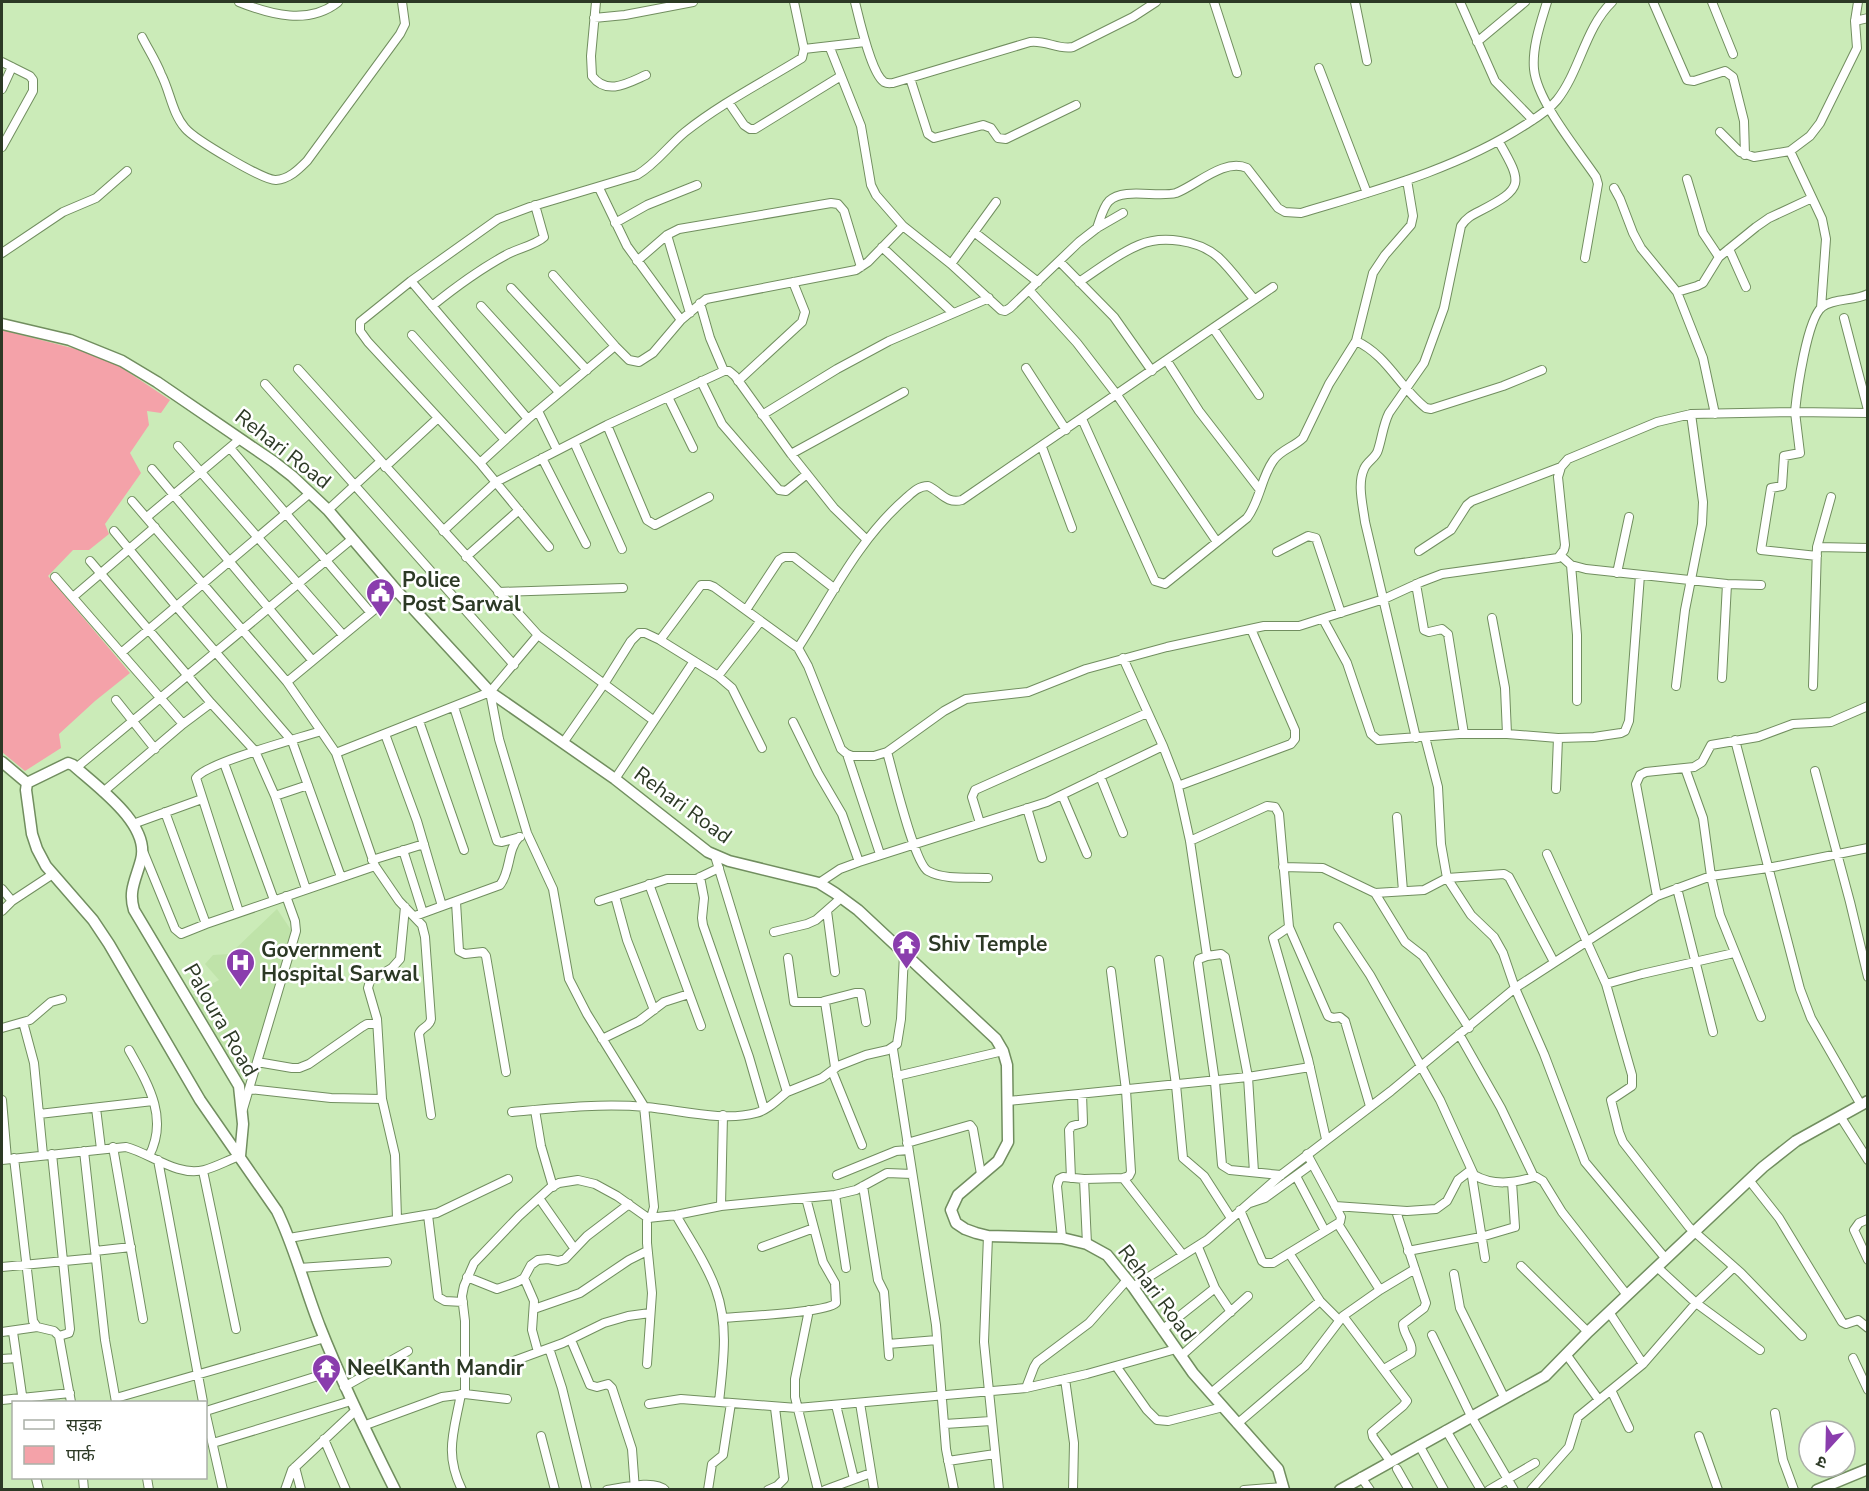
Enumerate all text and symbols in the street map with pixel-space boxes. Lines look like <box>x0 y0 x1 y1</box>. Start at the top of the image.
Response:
street label: Rehari Road <box>229 403 337 495</box>
place label: Police Post Sarwal <box>402 566 521 618</box>
public building icon: Police Post Sarwal <box>365 576 397 618</box>
street label: Rehari Road <box>628 760 738 850</box>
temple icon: Shiv Temple <box>891 928 923 970</box>
place label: Shiv Temple <box>928 930 1047 958</box>
place label: Government Hospital Sarwal <box>261 936 419 988</box>
hospital icon: Government Hospital Sarwal <box>224 946 256 988</box>
street label: Paloura Road <box>177 958 265 1082</box>
street label: Rehari Road <box>1111 1239 1203 1347</box>
temple icon: NeelKanth Mandir <box>310 1352 342 1394</box>
place label: NeelKanth Mandir <box>347 1354 525 1382</box>
legend <box>12 1401 207 1479</box>
text: सड़क <box>66 1413 103 1437</box>
north arrow <box>1797 1419 1857 1479</box>
text: पार्क <box>66 1443 96 1467</box>
text: उ <box>1813 1450 1830 1474</box>

